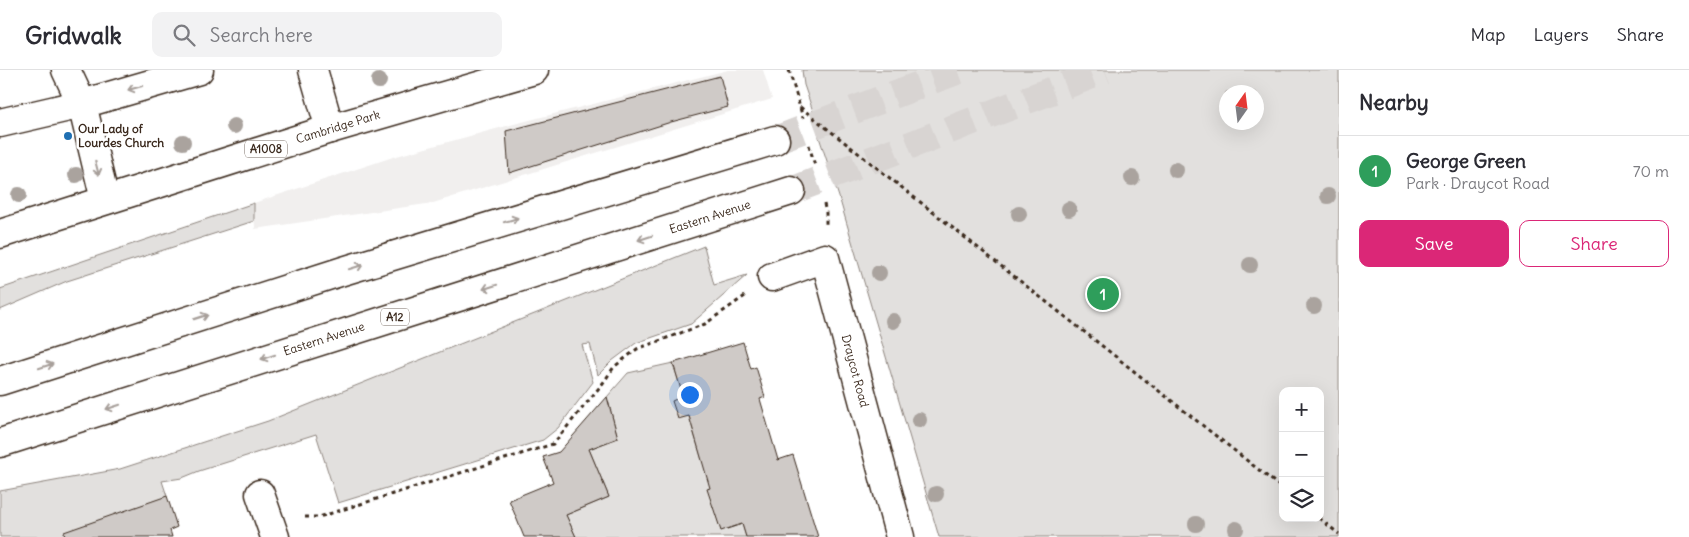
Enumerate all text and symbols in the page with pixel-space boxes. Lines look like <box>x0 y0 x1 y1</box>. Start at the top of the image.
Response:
search box <box>152 12 502 57</box>
text: Gridwalk <box>25 20 122 50</box>
icon: search <box>170 21 198 49</box>
text: Search here <box>210 23 313 47</box>
text: Map <box>1470 23 1505 46</box>
text: Layers <box>1533 23 1589 46</box>
text: Share <box>1617 23 1664 46</box>
one-way arrow <box>128 84 144 94</box>
north arrow <box>1219 85 1264 130</box>
text: Nearby <box>1359 89 1429 116</box>
street label: Cambridge Park <box>294 107 382 146</box>
place label: Our Lady of Lourdes Church <box>78 121 164 150</box>
marker: Our Lady of Lourdes Church <box>62 130 74 142</box>
road number: A1008 <box>245 140 287 158</box>
text: George Green <box>1406 149 1526 173</box>
one-way arrow <box>93 160 102 176</box>
text: 1 <box>1372 161 1378 181</box>
text: 70 m <box>1633 161 1669 181</box>
text: Park · Draycot Road <box>1406 173 1550 193</box>
street label: Eastern Avenue <box>667 196 752 237</box>
one-way arrow <box>503 215 519 224</box>
button: Save <box>1359 220 1509 267</box>
button: Share <box>1519 220 1669 267</box>
one-way arrow <box>637 233 653 243</box>
one-way arrow <box>348 262 364 272</box>
pin: 1 <box>1087 275 1119 313</box>
one-way arrow <box>482 282 498 292</box>
road number: A12 <box>381 308 409 326</box>
one-way arrow <box>193 311 209 321</box>
street label: Eastern Avenue <box>281 318 366 359</box>
street label: Draycot Road <box>839 333 872 409</box>
one-way arrow <box>260 353 276 363</box>
one-way arrow <box>38 361 54 370</box>
your location <box>677 382 703 408</box>
map controls <box>1279 387 1324 522</box>
button: + <box>1279 387 1324 432</box>
one-way arrow <box>106 402 122 412</box>
button: − <box>1279 432 1324 477</box>
button: layers <box>1279 477 1324 522</box>

